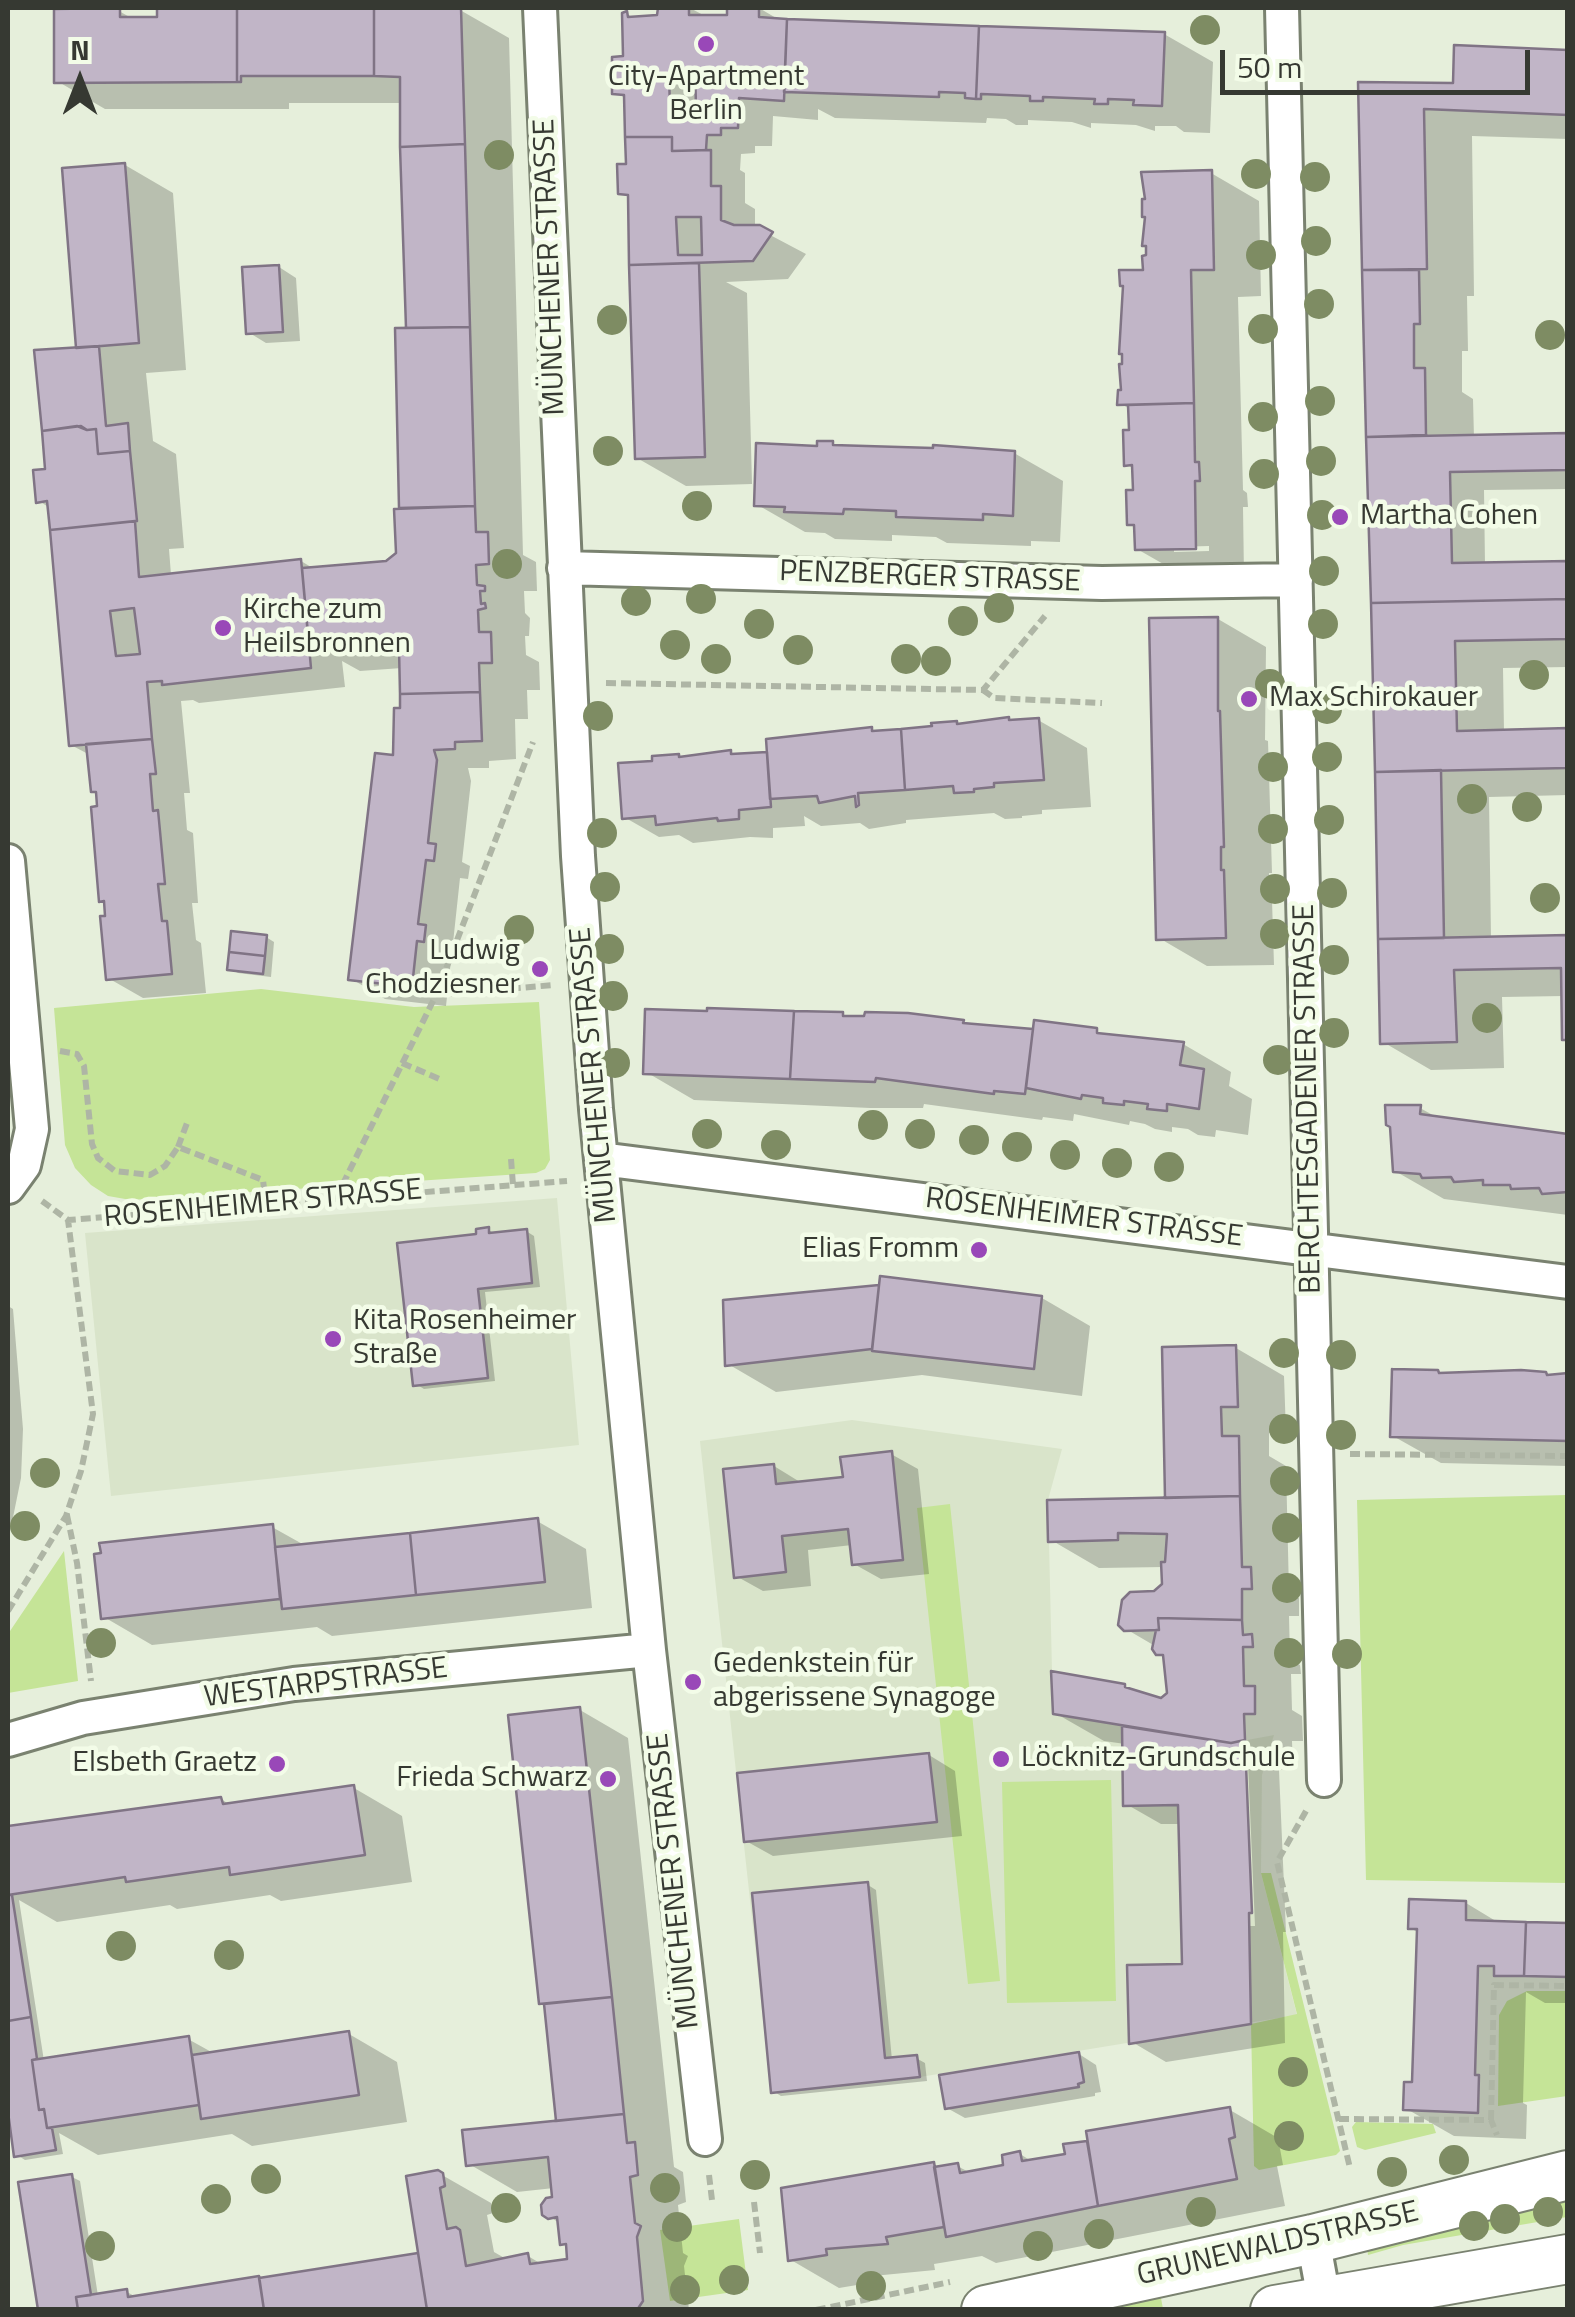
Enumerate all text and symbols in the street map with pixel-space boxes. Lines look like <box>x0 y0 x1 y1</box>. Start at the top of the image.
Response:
text: N <box>70 28 90 71</box>
north arrow <box>30 30 130 130</box>
scale bar <box>1225 30 1535 92</box>
marker: City-Apartment Berlin <box>695 33 717 55</box>
text: 50 m <box>1237 44 1302 90</box>
place label: City-Apartment Berlin <box>608 60 804 130</box>
street label: MÜNCHENER STRASSE <box>528 118 574 416</box>
place label: Martha Cohen <box>1360 499 1538 535</box>
marker: Martha Cohen <box>1329 506 1351 528</box>
street label: PENZBERGER STRASSE <box>779 555 1081 601</box>
place label: Kirche zum Heilsbronnen <box>243 593 411 664</box>
marker: Kirche zum Heilsbronnen <box>212 617 234 639</box>
place label: Max Schirokauer <box>1269 681 1478 717</box>
marker: Max Schirokauer <box>1238 688 1260 710</box>
street label: BERCHTESGADENER STRASSE <box>1288 904 1330 1294</box>
street label: MÜNCHENER STRASSE <box>564 925 626 1225</box>
place label: Ludwig Chodziesner <box>365 934 520 1004</box>
marker: Ludwig Chodziesner <box>529 958 551 980</box>
street label: ROSENHEIMER STRASSE <box>102 1173 424 1237</box>
street label: ROSENHEIMER STRASSE <box>923 1182 1245 1256</box>
place label: Elias Fromm <box>802 1232 959 1268</box>
marker: Elias Fromm <box>968 1239 990 1261</box>
place label: Kita Rosenheimer Straße <box>353 1304 576 1374</box>
marker: Kita Rosenheimer Straße <box>322 1328 344 1350</box>
place label: Gedenkstein für abgerissene Synagoge <box>713 1647 996 1718</box>
street label: WESTARPSTRASSE <box>202 1651 450 1717</box>
marker: Gedenkstein für abgerissene Synagoge <box>682 1671 704 1693</box>
street label: MÜNCHENER STRASSE <box>642 1731 708 2031</box>
place label: Löcknitz-Grundschule <box>1021 1741 1295 1777</box>
place label: Elsbeth Graetz <box>72 1746 257 1782</box>
marker: Löcknitz-Grundschule <box>990 1748 1012 1770</box>
marker: Elsbeth Graetz <box>266 1753 288 1775</box>
place label: Frieda Schwarz <box>396 1761 588 1797</box>
marker: Frieda Schwarz <box>597 1768 619 1790</box>
street label: GRUNEWALDSTRASSE <box>1134 2195 1422 2295</box>

